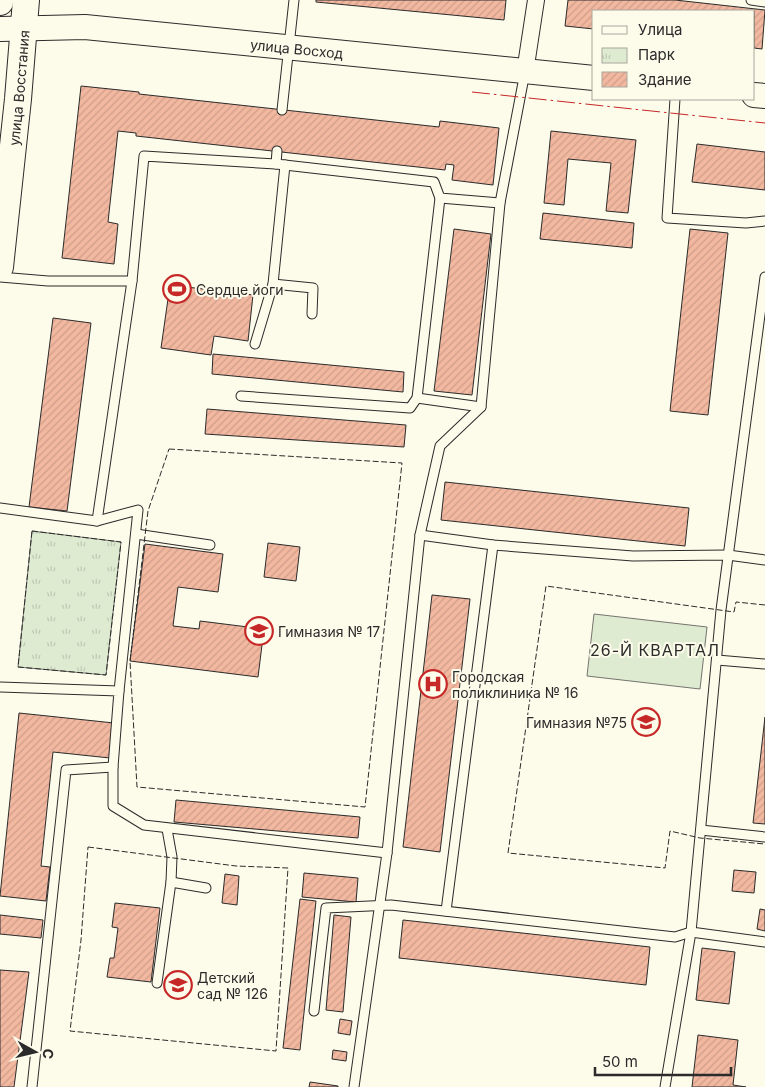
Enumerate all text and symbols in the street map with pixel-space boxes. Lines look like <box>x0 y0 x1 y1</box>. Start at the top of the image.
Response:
legend <box>592 10 755 100</box>
text: Улица <box>638 20 682 39</box>
street label: улица Восстания <box>5 29 32 147</box>
street label: улица Восход <box>250 35 345 61</box>
text: Парк <box>638 45 675 64</box>
text: Здание <box>638 70 692 89</box>
sports icon: Сердце йоги <box>162 274 192 304</box>
place label: Сердце йоги <box>196 281 284 298</box>
school or university icon: Гимназия № 17 <box>244 616 274 646</box>
place label: Гимназия № 17 <box>278 623 380 640</box>
district label: 26-Й КВАРТАЛ <box>590 640 720 660</box>
place label: Городская поликлиника № 16 <box>452 668 578 701</box>
hospital icon: Городская поликлиника № 16 <box>418 669 448 699</box>
school or university icon: Гимназия №75 <box>631 707 661 737</box>
place label: Гимназия №75 <box>526 714 627 731</box>
place label: Детский сад № 126 <box>197 969 268 1002</box>
school or university icon: Детский сад № 126 <box>163 970 193 1000</box>
north arrow <box>10 1027 60 1077</box>
scale bar <box>595 1044 731 1076</box>
text: С <box>39 1048 58 1060</box>
text: 50 m <box>602 1052 638 1071</box>

